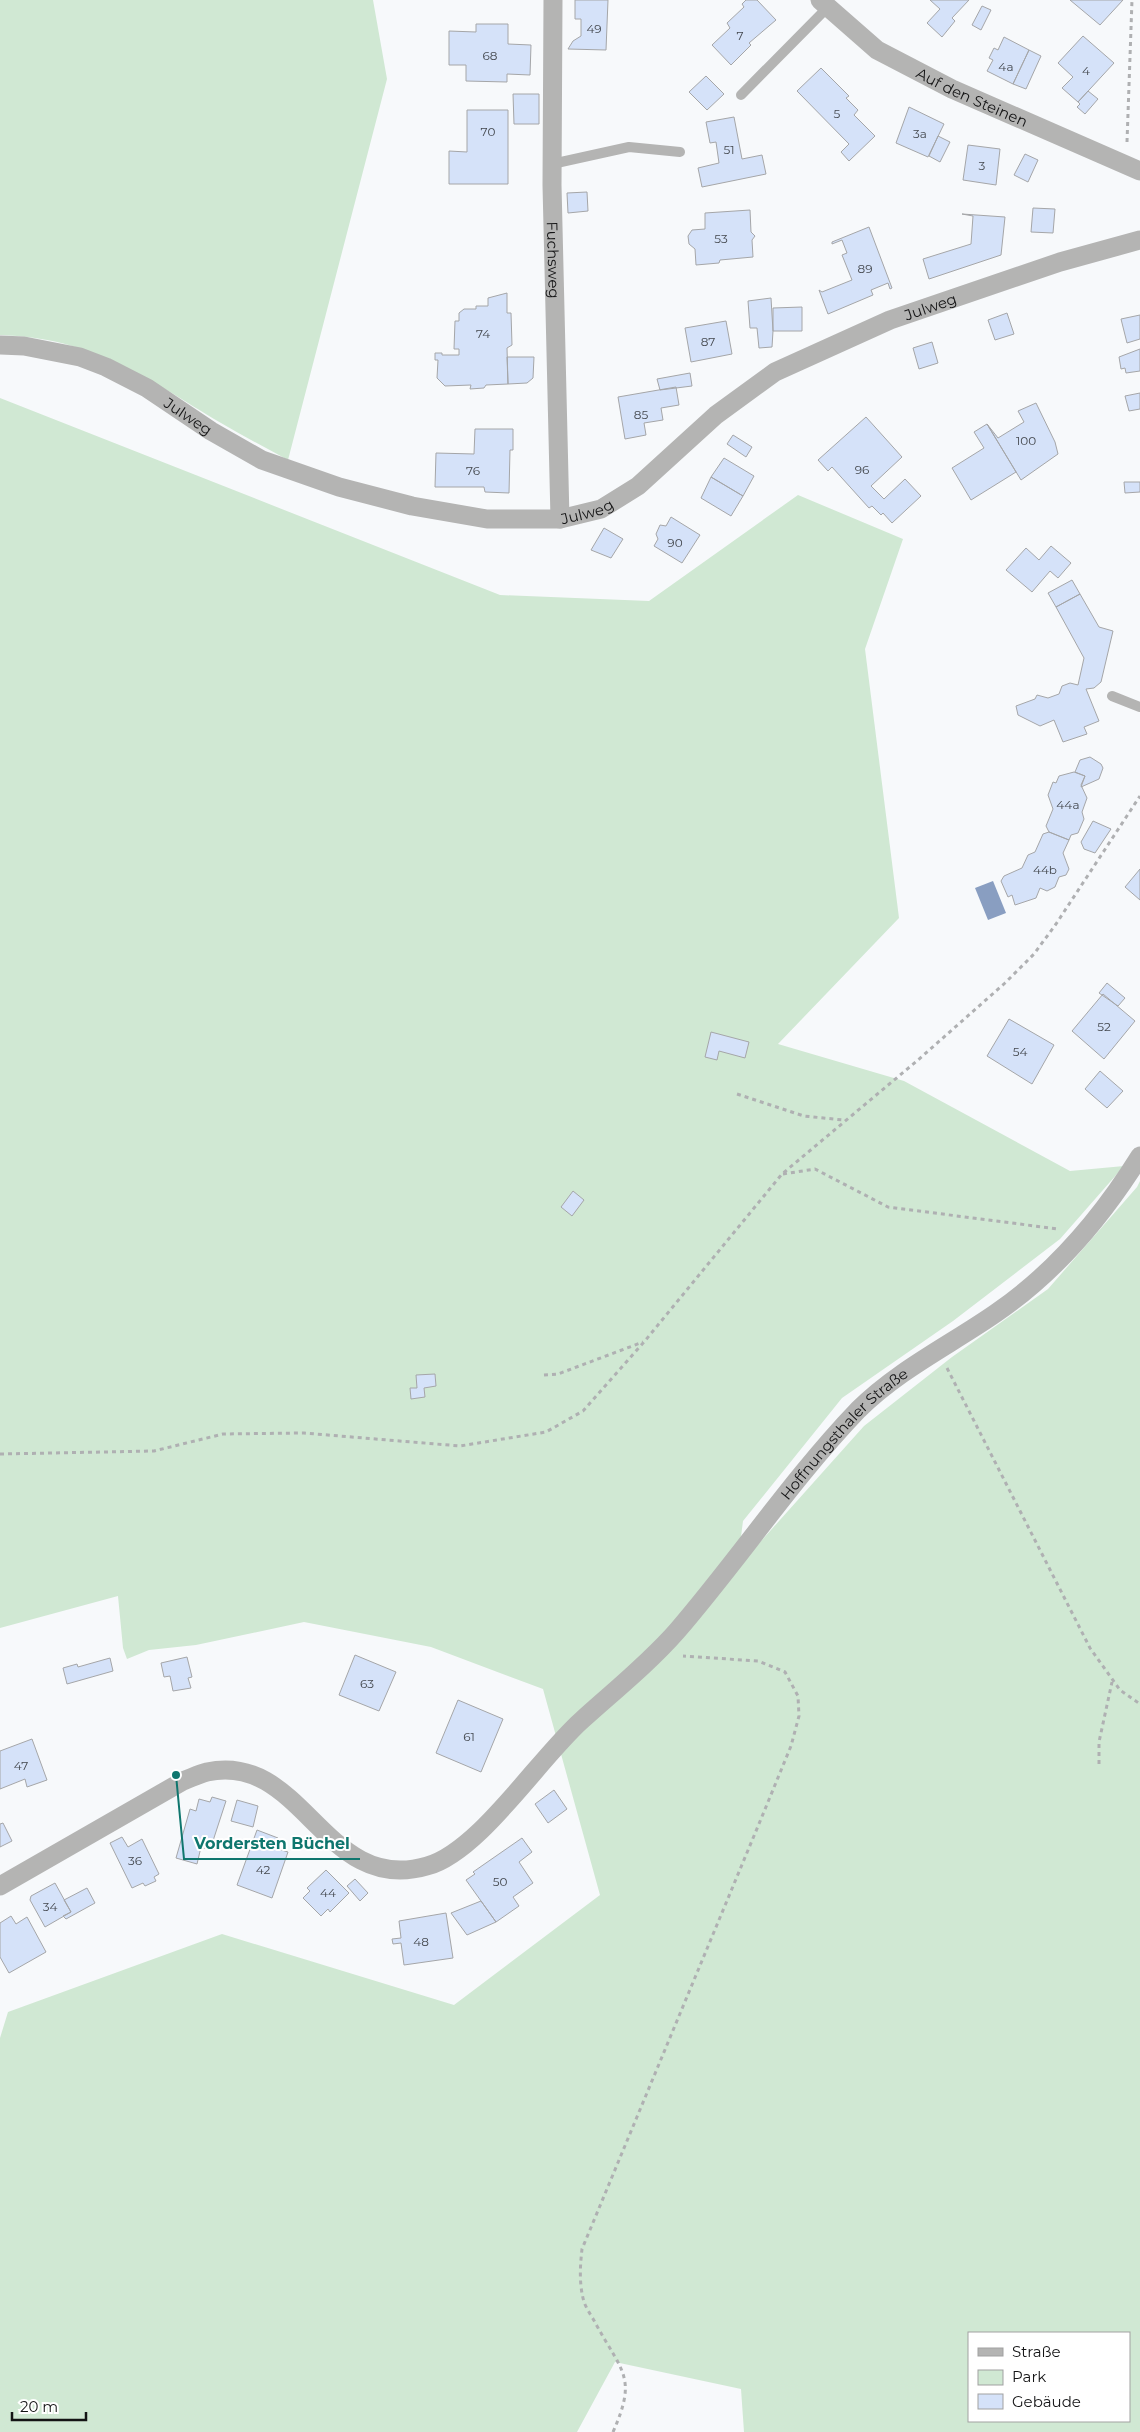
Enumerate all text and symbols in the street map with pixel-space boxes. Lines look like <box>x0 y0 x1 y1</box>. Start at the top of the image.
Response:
house number: 49 <box>586 21 602 36</box>
house number: 7 <box>736 28 744 43</box>
house number: 68 <box>483 48 498 63</box>
house number: 4a <box>998 59 1014 74</box>
street label: Auf den Steinen <box>913 63 1031 130</box>
house number: 4 <box>1082 63 1090 78</box>
house number: 5 <box>834 106 841 121</box>
house number: 70 <box>481 124 495 139</box>
house number: 3a <box>913 126 927 141</box>
house number: 51 <box>723 142 735 157</box>
house number: 3 <box>979 158 986 173</box>
street label: Fuchsweg <box>543 221 564 299</box>
house number: 53 <box>714 231 728 246</box>
house number: 89 <box>858 261 872 276</box>
street label: Julweg <box>901 289 959 324</box>
house number: 74 <box>476 326 490 341</box>
house number: 87 <box>701 334 715 349</box>
street label: Julweg <box>160 392 216 439</box>
house number: 85 <box>634 407 648 422</box>
house number: 100 <box>1016 433 1036 448</box>
house number: 96 <box>855 462 869 477</box>
house number: 76 <box>466 463 480 478</box>
street label: Julweg <box>558 494 617 528</box>
house number: 90 <box>667 535 683 550</box>
house number: 44a <box>1056 797 1080 812</box>
house number: 44b <box>1033 862 1057 877</box>
house number: 52 <box>1097 1019 1111 1034</box>
house number: 54 <box>1013 1044 1027 1059</box>
street label: Hoffnungsthaler Straße <box>776 1363 911 1503</box>
house number: 63 <box>360 1676 374 1691</box>
house number: 61 <box>463 1729 475 1744</box>
house number: 47 <box>14 1758 28 1773</box>
callout: Vordersten Büchel <box>184 1828 360 1859</box>
text: Vordersten Büchel <box>193 1834 350 1853</box>
house number: 36 <box>128 1853 142 1868</box>
house number: 42 <box>256 1862 271 1877</box>
house number: 50 <box>493 1874 507 1889</box>
house number: 44 <box>320 1885 336 1900</box>
house number: 34 <box>43 1899 57 1914</box>
house number: 48 <box>413 1934 429 1949</box>
legend <box>968 2332 1130 2422</box>
text: Straße <box>1012 2342 1061 2361</box>
text: Park <box>1012 2367 1046 2386</box>
scale bar <box>12 2390 86 2422</box>
text: Gebäude <box>1012 2392 1081 2411</box>
text: 20 m <box>20 2397 58 2416</box>

